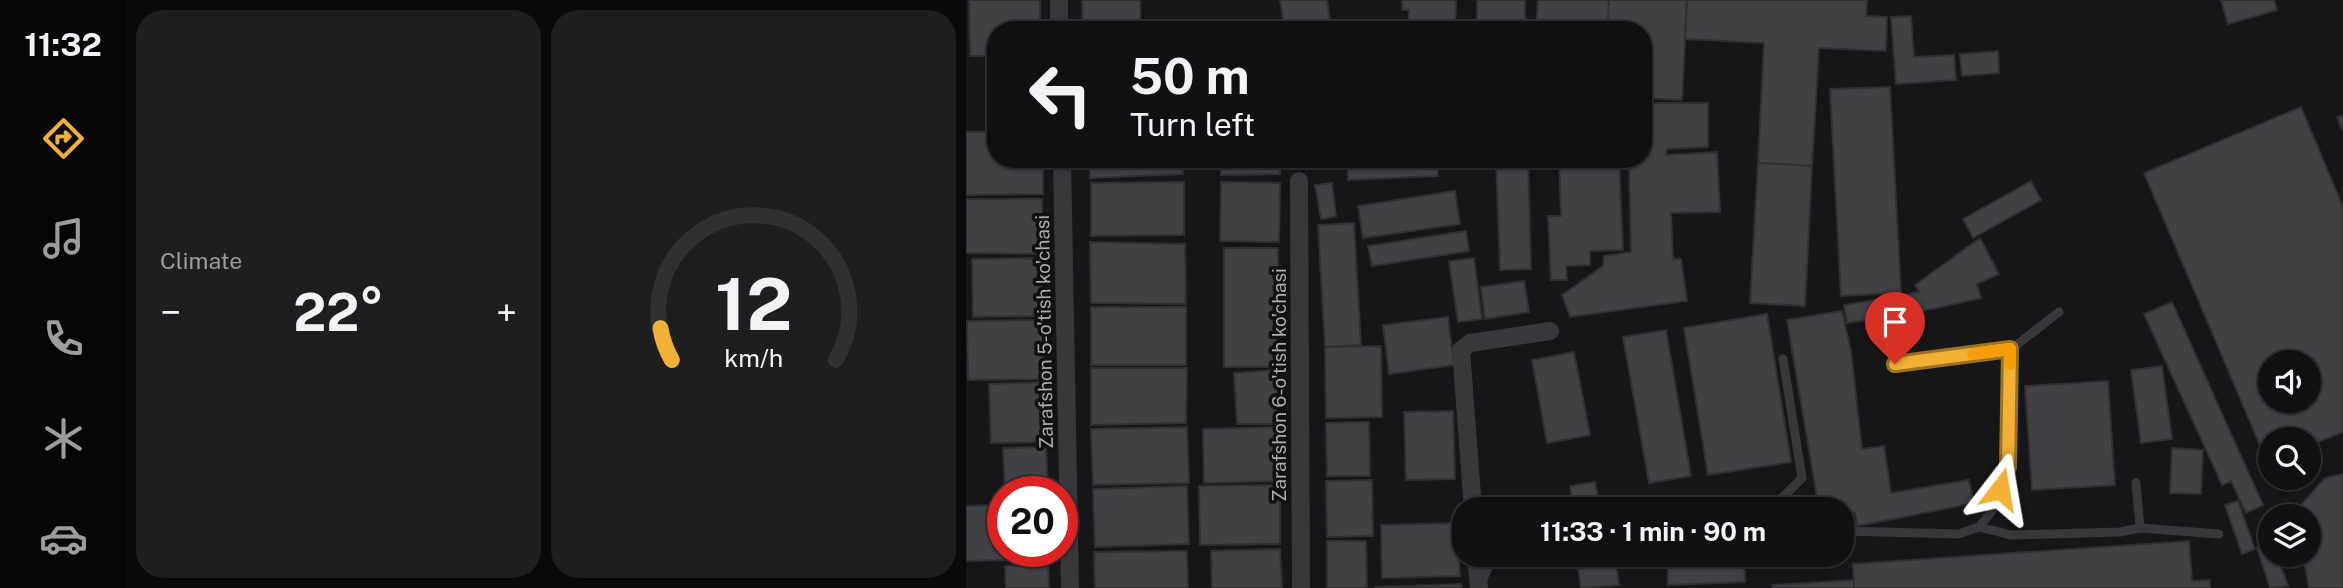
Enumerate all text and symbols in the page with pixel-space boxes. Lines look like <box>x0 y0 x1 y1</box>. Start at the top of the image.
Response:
text: 11:32 <box>24 26 102 63</box>
text: 50 m <box>1130 47 1250 105</box>
icon: left <box>1015 49 1106 140</box>
text: Turn left <box>1130 106 1255 143</box>
icon: directions <box>39 114 88 163</box>
icon: music <box>39 214 88 263</box>
street label: Zarafshon 5-o'tish ko'chasi <box>1031 215 1057 449</box>
text: Climate <box>160 247 242 274</box>
text: 12 <box>715 261 792 346</box>
street label: Zarafshon 6-o'tish ko'chasi <box>1268 268 1290 502</box>
text: 22° <box>293 282 384 343</box>
text: − <box>160 290 181 335</box>
text: + <box>496 290 517 335</box>
pin <box>1865 292 1925 364</box>
icon: arrive <box>1876 303 1914 341</box>
icon: phone <box>39 314 88 363</box>
text: km/h <box>724 343 783 373</box>
map controls <box>2258 350 2321 567</box>
button: sound <box>2258 350 2321 413</box>
icon: climate <box>39 414 88 463</box>
button: search <box>2258 427 2321 490</box>
position arrow <box>1963 452 2037 526</box>
speed limit sign: 20 <box>987 476 1078 567</box>
button: layers <box>2258 504 2321 567</box>
icon: car <box>39 514 88 563</box>
text: 11:33 · 1 min · 90 m <box>1540 516 1766 547</box>

